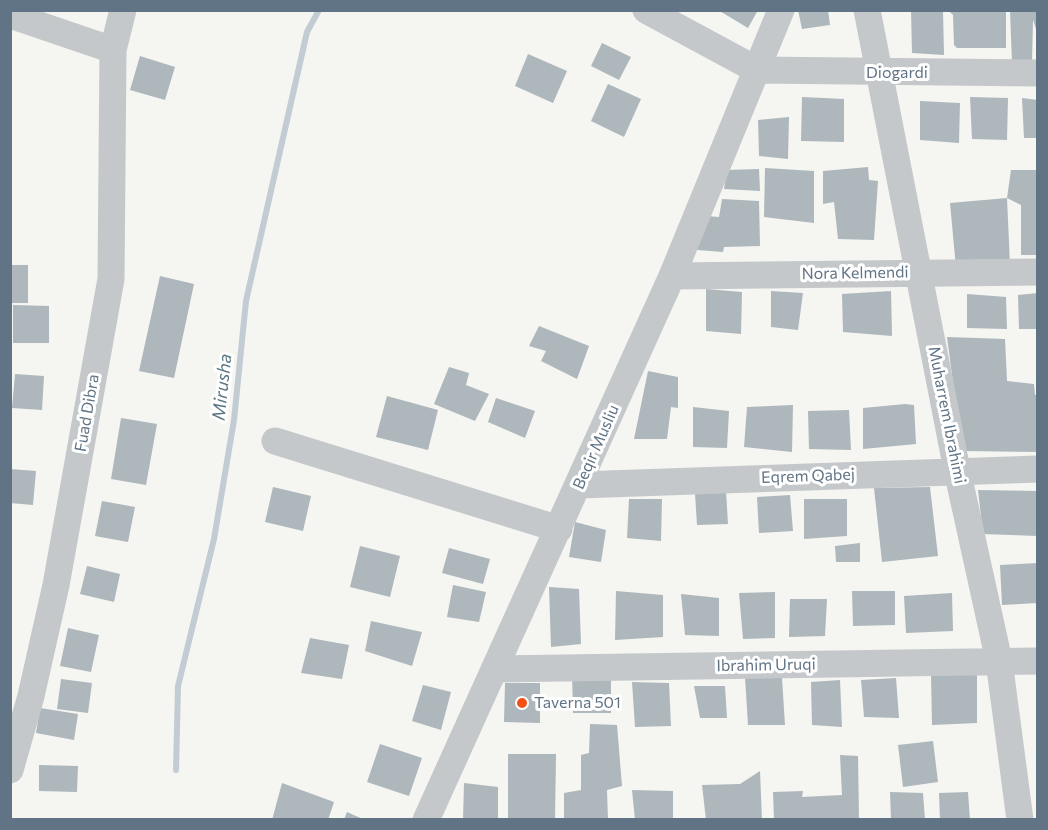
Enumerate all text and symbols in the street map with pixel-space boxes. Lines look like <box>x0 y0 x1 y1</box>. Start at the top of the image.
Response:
street label: Diogardi <box>866 63 928 83</box>
street label: Nora Kelmendi <box>801 262 909 284</box>
street label: Muharrem Ibrahimi <box>924 345 970 485</box>
water label: Mirusha <box>208 353 236 421</box>
street label: Fuad Dibra <box>71 373 103 453</box>
street label: Beqir Musliu <box>569 402 623 492</box>
street label: Eqrem Qabej <box>761 465 855 487</box>
street label: Ibrahim Uruqi <box>716 655 816 675</box>
place label: Taverna 501 <box>534 693 621 713</box>
marker: Taverna 501 <box>515 696 529 710</box>

